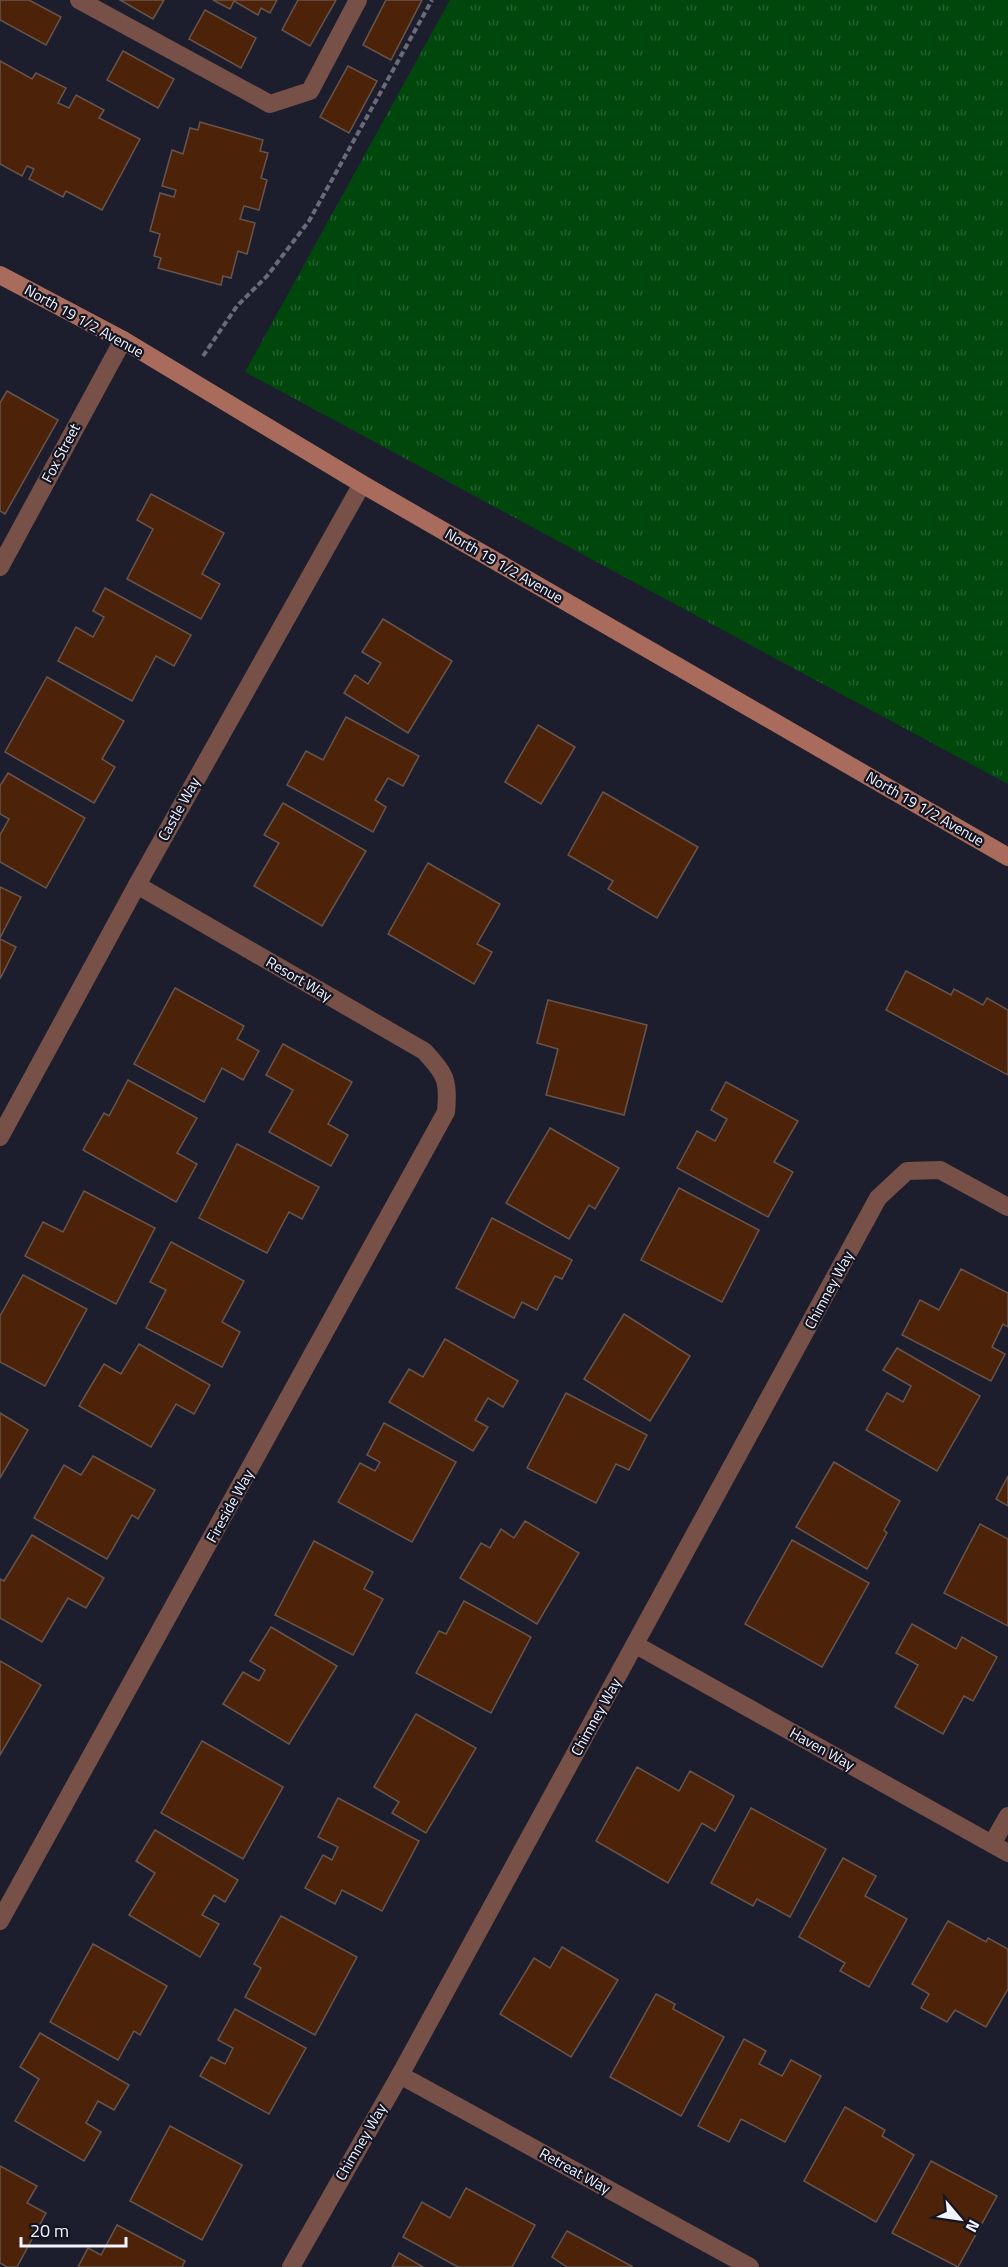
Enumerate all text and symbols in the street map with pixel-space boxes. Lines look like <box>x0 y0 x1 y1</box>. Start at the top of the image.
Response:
street label: North 19 1/2 Avenue <box>20 278 148 363</box>
street label: Fox Street <box>35 418 86 486</box>
street label: North 19 1/2 Avenue <box>441 522 568 609</box>
street label: North 19 1/2 Avenue <box>862 765 989 852</box>
street label: Castle Way <box>152 773 206 845</box>
street label: Resort Way <box>262 950 337 1007</box>
street label: Chimney Way <box>798 1246 859 1333</box>
street label: Fireside Way <box>200 1465 259 1547</box>
street label: Chimney Way <box>565 1674 626 1760</box>
street label: Haven Way <box>785 1721 859 1776</box>
street label: Chimney Way <box>329 2099 392 2185</box>
street label: Retreat Way <box>535 2142 615 2200</box>
north arrow <box>930 2189 990 2249</box>
scale bar <box>21 2210 126 2248</box>
text: N <box>960 2216 986 2237</box>
text: 20 m <box>30 2217 69 2244</box>

